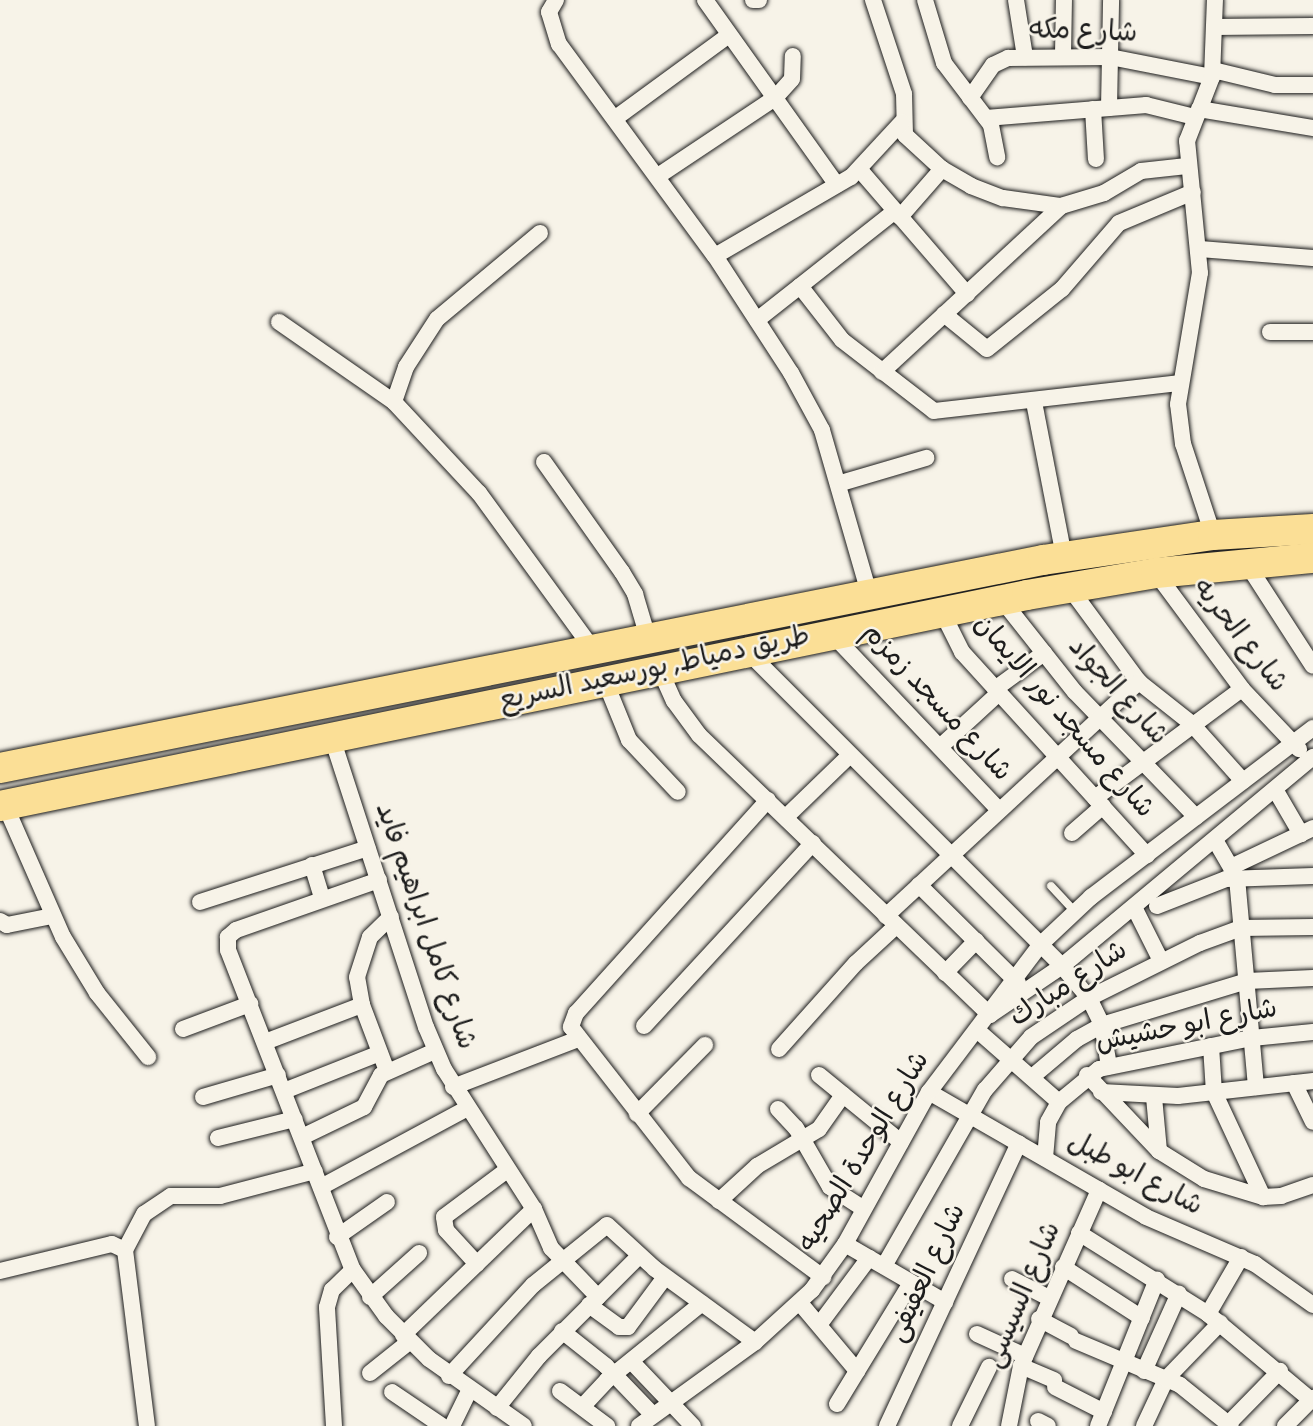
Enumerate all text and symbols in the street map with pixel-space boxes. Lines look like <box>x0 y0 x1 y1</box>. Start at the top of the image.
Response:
street label: شارع مكه <box>1028 15 1138 53</box>
street label: شارع الحريه <box>1183 573 1293 701</box>
street label: شارع مسجد نور الايمان <box>964 609 1160 827</box>
street label: شارع مسجد زمزم <box>853 618 1017 790</box>
street label: طريق دمياط, بورسعيد السريع <box>497 622 813 720</box>
street label: شارع الجواد <box>1059 632 1173 754</box>
street label: شارع كامل ابراهيم فايد <box>365 799 481 1055</box>
street label: شارع مبارك <box>1005 935 1135 1037</box>
street label: شارع ابو حشيش <box>1093 994 1281 1062</box>
street label: شارع الوحدة الصحيه <box>793 1047 939 1259</box>
street label: شارع ابو طبل <box>1061 1127 1207 1225</box>
street label: شارع العفيفى <box>882 1199 976 1349</box>
street label: شارع السيسى <box>979 1218 1071 1374</box>

